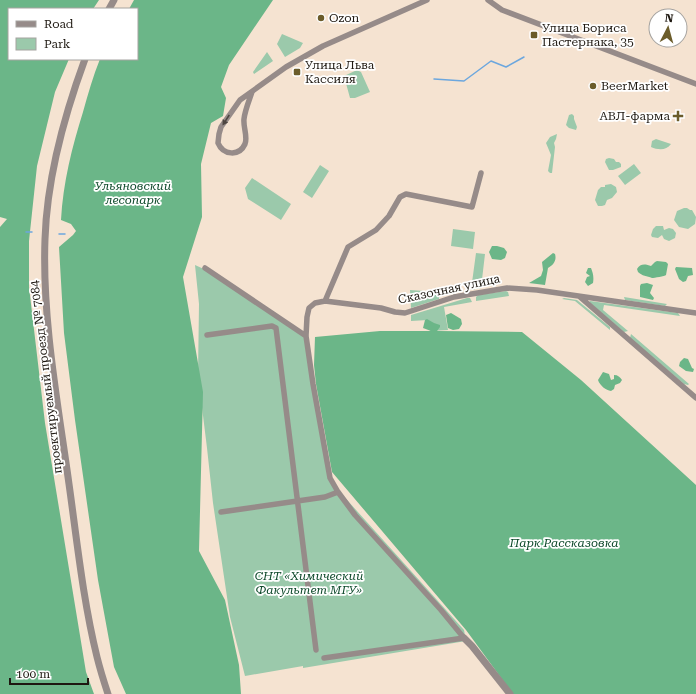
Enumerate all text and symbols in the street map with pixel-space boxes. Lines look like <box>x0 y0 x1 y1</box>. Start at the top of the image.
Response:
legend <box>8 8 138 60</box>
north arrow <box>648 8 688 48</box>
place label: Ozon <box>329 11 360 25</box>
text: N <box>664 12 674 26</box>
marker: Ozon <box>316 13 326 23</box>
text: Road <box>44 17 74 31</box>
place label: Улица Бориса Пастернака, 35 <box>542 21 634 49</box>
marker: Улица Бориса Пастернака, 35 <box>529 30 539 40</box>
text: Park <box>44 37 71 51</box>
place label: Улица Льва Кассиля <box>305 58 375 86</box>
marker: Улица Льва Кассиля <box>292 67 302 77</box>
place label: BeerMarket <box>601 79 669 93</box>
marker: BeerMarket <box>588 81 598 91</box>
place label: АВЛ-фарма <box>599 109 670 123</box>
marker: АВЛ-фарма <box>673 111 683 121</box>
one-way arrow <box>222 115 230 125</box>
park label: Ульяновский лесопарк <box>95 179 171 207</box>
street label: Сказочная улица <box>397 271 502 307</box>
street label: проектируемый проезд № 7084 <box>27 279 65 474</box>
park label: Парк Рассказовка <box>508 536 619 550</box>
park label: СНТ «Химический Факультет МГУ» <box>255 569 363 597</box>
scale bar <box>10 660 88 686</box>
text: 100 m <box>16 667 50 681</box>

